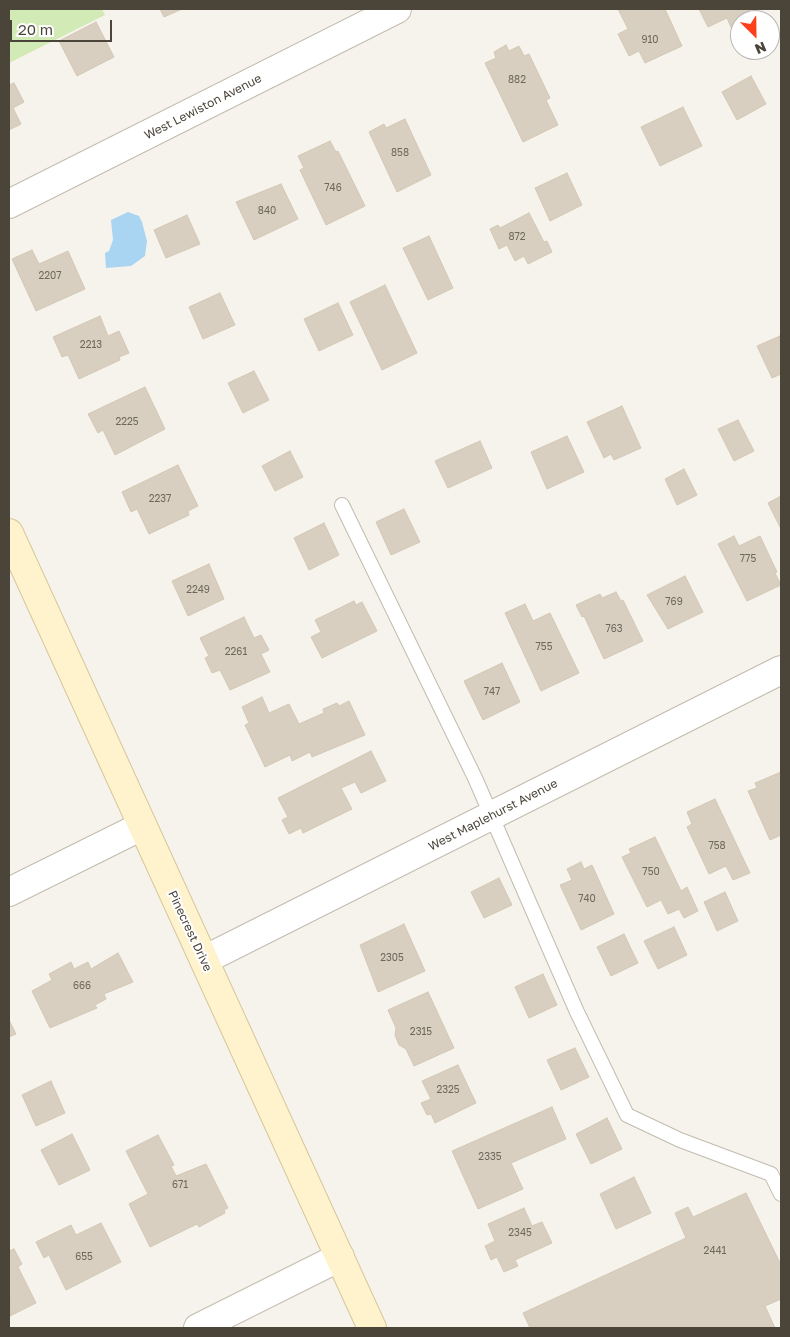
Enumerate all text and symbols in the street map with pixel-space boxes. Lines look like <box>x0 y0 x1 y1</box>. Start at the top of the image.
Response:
scale bar <box>12 10 115 42</box>
north arrow <box>730 10 780 60</box>
text: 20 m <box>18 20 53 38</box>
house number: 910 <box>641 34 659 46</box>
text: N <box>752 38 769 58</box>
street label: West Lewiston Avenue <box>142 71 264 143</box>
house number: 882 <box>508 74 526 86</box>
house number: 858 <box>391 147 409 159</box>
house number: 746 <box>324 182 342 194</box>
house number: 840 <box>258 205 276 217</box>
house number: 872 <box>508 231 526 243</box>
house number: 2207 <box>38 270 62 282</box>
house number: 2213 <box>80 339 102 351</box>
house number: 2225 <box>115 416 139 428</box>
house number: 2237 <box>149 493 171 505</box>
house number: 775 <box>740 553 756 565</box>
house number: 2249 <box>186 584 210 596</box>
house number: 769 <box>665 596 683 608</box>
house number: 763 <box>605 623 623 635</box>
house number: 755 <box>536 641 552 653</box>
house number: 2261 <box>225 646 247 658</box>
house number: 747 <box>484 686 500 698</box>
street label: West Maplehurst Avenue <box>426 776 560 854</box>
house number: 758 <box>708 840 726 852</box>
house number: 750 <box>642 866 660 878</box>
street label: Pinecrest Drive <box>165 888 215 974</box>
house number: 740 <box>578 893 596 905</box>
house number: 2305 <box>380 952 404 964</box>
house number: 666 <box>73 980 91 992</box>
house number: 2315 <box>410 1026 432 1038</box>
house number: 2325 <box>436 1084 460 1096</box>
house number: 2335 <box>478 1151 502 1163</box>
house number: 671 <box>172 1179 188 1191</box>
house number: 2345 <box>508 1227 532 1239</box>
house number: 2441 <box>704 1245 726 1257</box>
house number: 655 <box>75 1251 93 1263</box>

